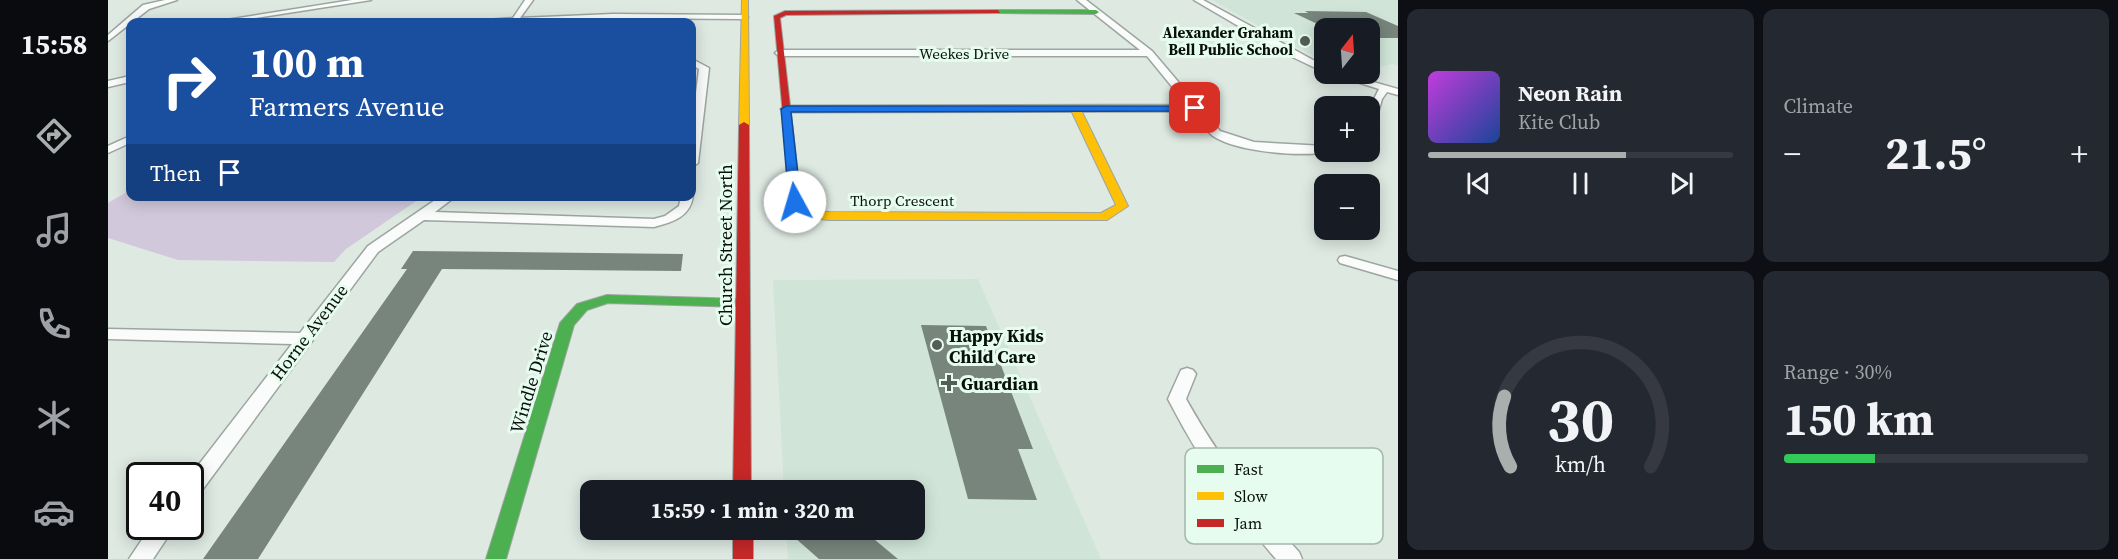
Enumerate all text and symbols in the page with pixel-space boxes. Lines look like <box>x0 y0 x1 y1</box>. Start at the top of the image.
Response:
north arrow <box>1314 18 1380 84</box>
map controls <box>1314 18 1380 240</box>
place label: Alexander Graham Bell Public School <box>1163 22 1293 60</box>
text: 15:58 <box>21 26 87 63</box>
text: 100 m <box>249 33 364 91</box>
marker: Alexander Graham Bell Public School <box>1298 34 1312 48</box>
icon: right <box>150 42 228 120</box>
street label: Weekes Drive <box>919 43 1009 64</box>
text: Neon Rain <box>1518 78 1622 108</box>
pin <box>1169 82 1220 133</box>
text: Farmers Avenue <box>249 88 444 125</box>
icon: arrive <box>1178 91 1211 124</box>
text: Climate <box>1784 92 1853 120</box>
button: + <box>1314 96 1380 162</box>
text: Kite Club <box>1518 108 1600 136</box>
icon: directions <box>33 115 75 157</box>
text: 21.5° <box>1885 122 1986 184</box>
text: − <box>1784 131 1801 176</box>
text: + <box>2071 131 2088 176</box>
icon: arrive <box>213 156 246 189</box>
text: Then <box>150 158 201 188</box>
street label: Church Street North <box>713 164 738 326</box>
icon: previous <box>1462 167 1495 200</box>
icon: pause <box>1564 167 1597 200</box>
icon: next <box>1665 167 1698 200</box>
position arrow <box>763 170 827 234</box>
button: − <box>1314 174 1380 240</box>
street label: Thorp Crescent <box>850 190 954 211</box>
icon: music <box>33 209 75 251</box>
street label: Horne Avenue <box>265 279 353 385</box>
icon: phone <box>33 303 75 345</box>
place label: Happy Kids Child Care <box>949 323 1044 369</box>
street label: Windle Drive <box>504 328 558 436</box>
marker: Happy Kids Child Care <box>930 338 944 352</box>
text: Range · 30% <box>1784 358 1892 386</box>
place label: Guardian <box>961 371 1039 396</box>
marker: Guardian <box>942 376 956 390</box>
text: 30 <box>1546 376 1614 462</box>
text: 150 km <box>1784 388 1934 450</box>
icon: climate <box>33 397 75 439</box>
legend <box>1185 448 1383 544</box>
text: km/h <box>1555 451 1606 480</box>
text: Fast <box>1234 458 1264 480</box>
speed limit sign: 40 <box>126 462 204 540</box>
text: Slow <box>1234 485 1269 507</box>
icon: car <box>33 491 75 533</box>
text: 15:59 · 1 min · 320 m <box>651 495 854 525</box>
text: Jam <box>1233 512 1262 534</box>

